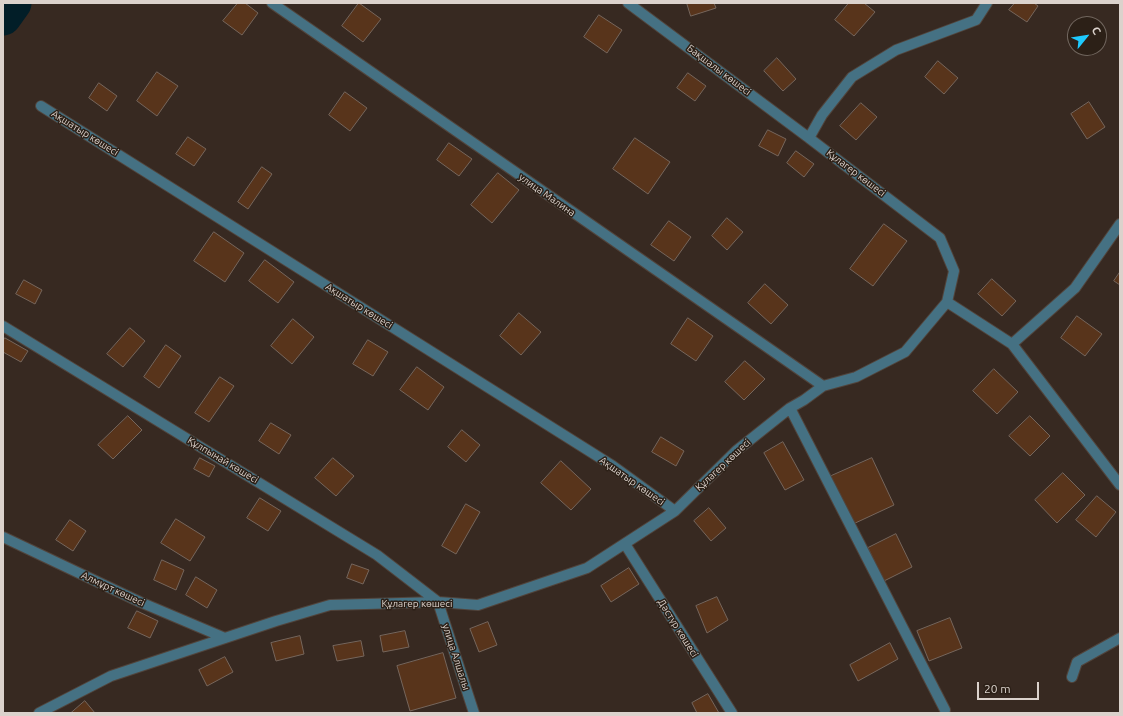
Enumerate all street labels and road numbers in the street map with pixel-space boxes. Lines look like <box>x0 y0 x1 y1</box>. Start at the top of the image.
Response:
street label: Бақшалы көшесі <box>685 42 753 98</box>
street label: Ақшатыр көшесі <box>49 108 121 158</box>
street label: Құлагер көшесі <box>824 147 888 199</box>
street label: улица Малина <box>516 171 578 219</box>
street label: Ақшатыр көшесі <box>323 281 395 331</box>
street label: Құлпынай көшесі <box>185 434 261 486</box>
street label: Құлагер көшесі <box>693 436 753 494</box>
street label: Ақшатыр көшесі <box>597 454 667 508</box>
street label: Алмұрт көшесі <box>79 569 147 609</box>
street label: Дәстүр көшесі <box>655 597 701 659</box>
street label: Құлагер көшесі <box>382 598 452 610</box>
street label: улица Алшалы <box>440 622 472 692</box>

